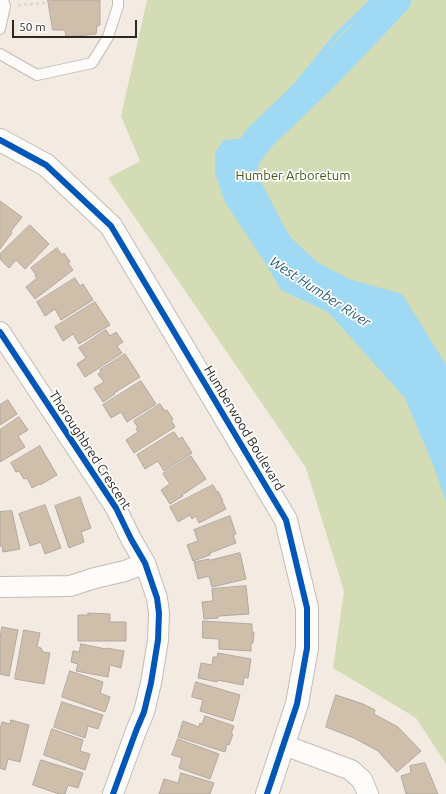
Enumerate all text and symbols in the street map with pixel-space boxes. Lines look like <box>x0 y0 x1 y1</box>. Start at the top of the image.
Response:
scale bar <box>14 12 139 38</box>
text: 50 m <box>19 20 46 33</box>
park label: Humber Arboretum <box>236 168 350 184</box>
water label: West Humber River <box>266 253 374 331</box>
street label: Humberwood Boulevard <box>201 363 287 493</box>
street label: Thoroughbred Crescent <box>46 388 134 512</box>

